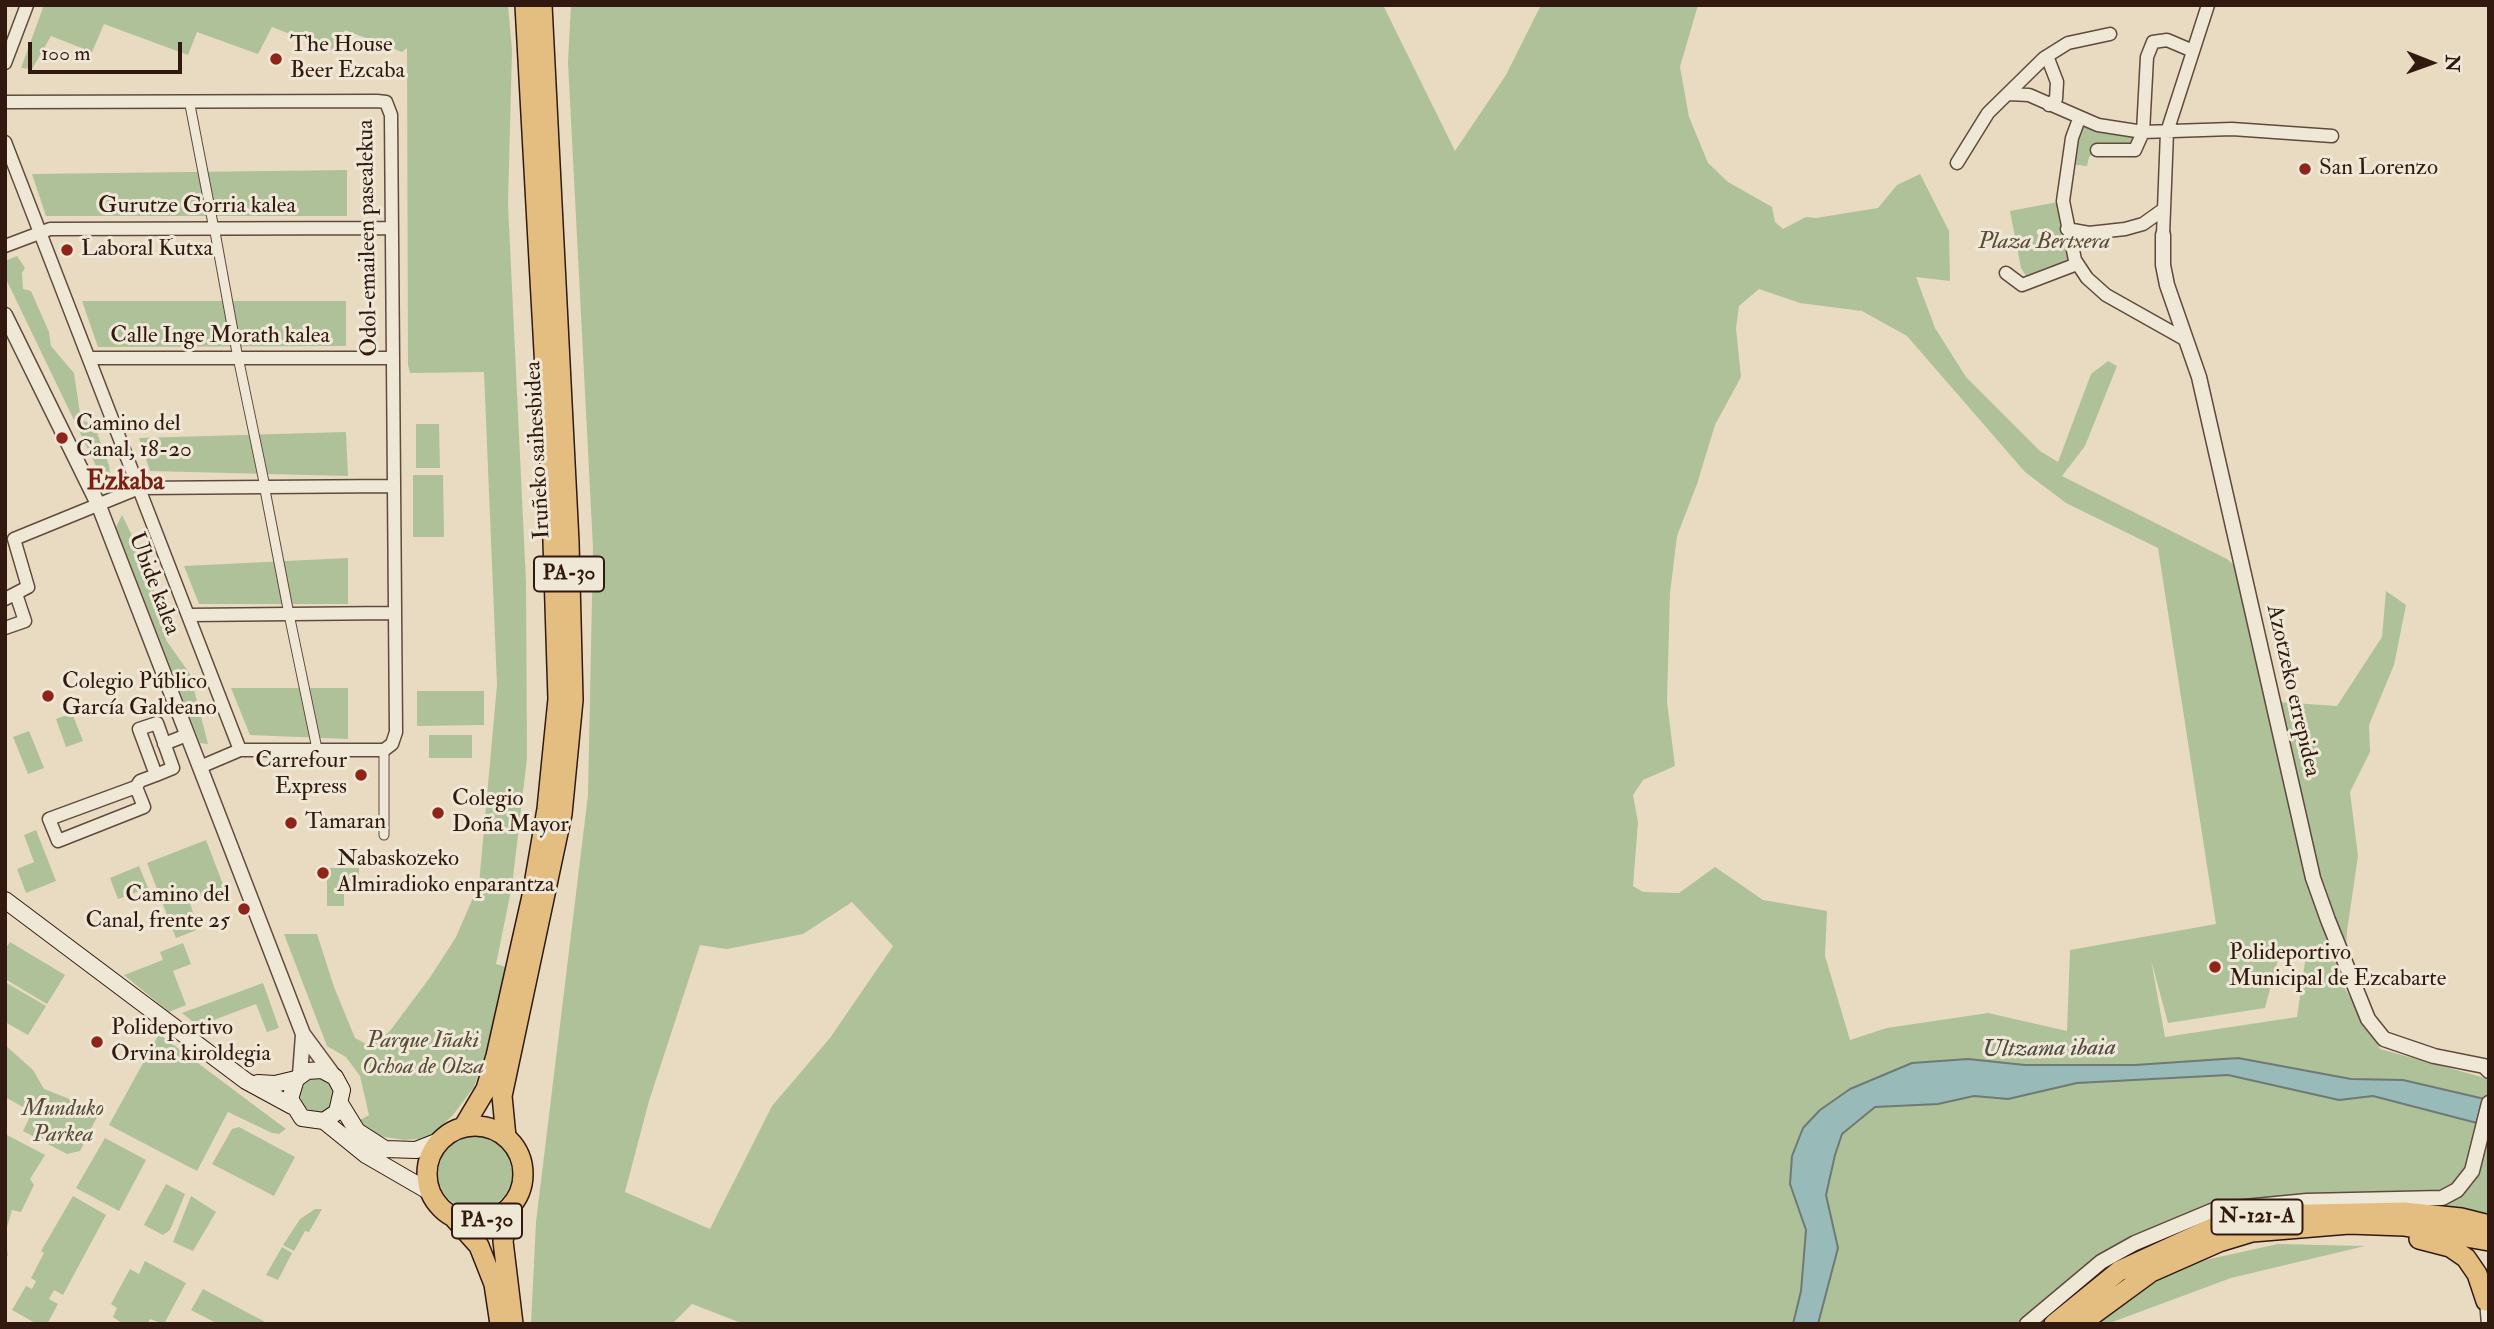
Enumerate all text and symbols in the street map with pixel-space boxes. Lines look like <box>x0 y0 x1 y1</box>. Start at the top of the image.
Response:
scale bar <box>32 28 186 72</box>
north arrow <box>2396 28 2466 98</box>
place label: The House Beer Ezcaba <box>290 32 405 86</box>
text: 100 m <box>41 40 91 67</box>
marker: The House Beer Ezcaba <box>268 51 284 67</box>
text: N <box>2440 55 2464 72</box>
street label: Odol-emaileen pasealekua <box>353 119 385 357</box>
place label: San Lorenzo <box>2319 155 2438 183</box>
marker: San Lorenzo <box>2297 161 2313 177</box>
street label: Gurutze Gorria kalea <box>98 193 296 221</box>
park label: Plaza Bertxera <box>1978 229 2110 257</box>
place label: Laboral Kutxa <box>81 236 213 264</box>
marker: Laboral Kutxa <box>59 242 75 258</box>
street label: Calle Inge Morath kalea <box>110 323 330 351</box>
street label: Iruñeko saihesbidea <box>521 360 557 540</box>
place label: Camino del Canal, 18-20 <box>76 411 192 465</box>
marker: Camino del Canal, 18-20 <box>54 430 70 446</box>
district label: Ezkaba <box>86 467 164 499</box>
street label: Ubide kalea <box>121 529 185 639</box>
road number: PA-30 <box>534 556 604 592</box>
street label: Azotzeko errepidea <box>2259 602 2325 780</box>
place label: Colegio Público García Galdeano <box>62 669 217 723</box>
marker: Colegio Público García Galdeano <box>40 688 56 704</box>
place label: Carrefour Express <box>255 748 347 802</box>
marker: Carrefour Express <box>353 767 369 783</box>
place label: Colegio Doña Mayor <box>452 786 569 840</box>
marker: Colegio Doña Mayor <box>430 805 446 821</box>
place label: Tamaran <box>305 809 386 837</box>
marker: Tamaran <box>283 815 299 831</box>
place label: Nabaskozeko Almiradioko enparantza <box>337 846 555 900</box>
marker: Nabaskozeko Almiradioko enparantza <box>315 865 331 881</box>
place label: Camino del Canal, frente 25 <box>85 882 230 936</box>
marker: Camino del Canal, frente 25 <box>236 901 252 917</box>
place label: Polideportivo Municipal de Ezcabarte <box>2229 940 2446 994</box>
marker: Polideportivo Municipal de Ezcabarte <box>2207 959 2223 975</box>
place label: Polideportivo Orvina kiroldegia <box>111 1015 271 1069</box>
park label: Parque Iñaki Ochoa de Olza <box>362 1028 484 1082</box>
marker: Polideportivo Orvina kiroldegia <box>89 1034 105 1050</box>
water label: Ultzama ibaia <box>1982 1034 2116 1066</box>
park label: Munduko Parkea <box>22 1096 104 1150</box>
road number: N-121-A <box>2212 1200 2302 1234</box>
road number: PA-30 <box>452 1204 522 1238</box>

